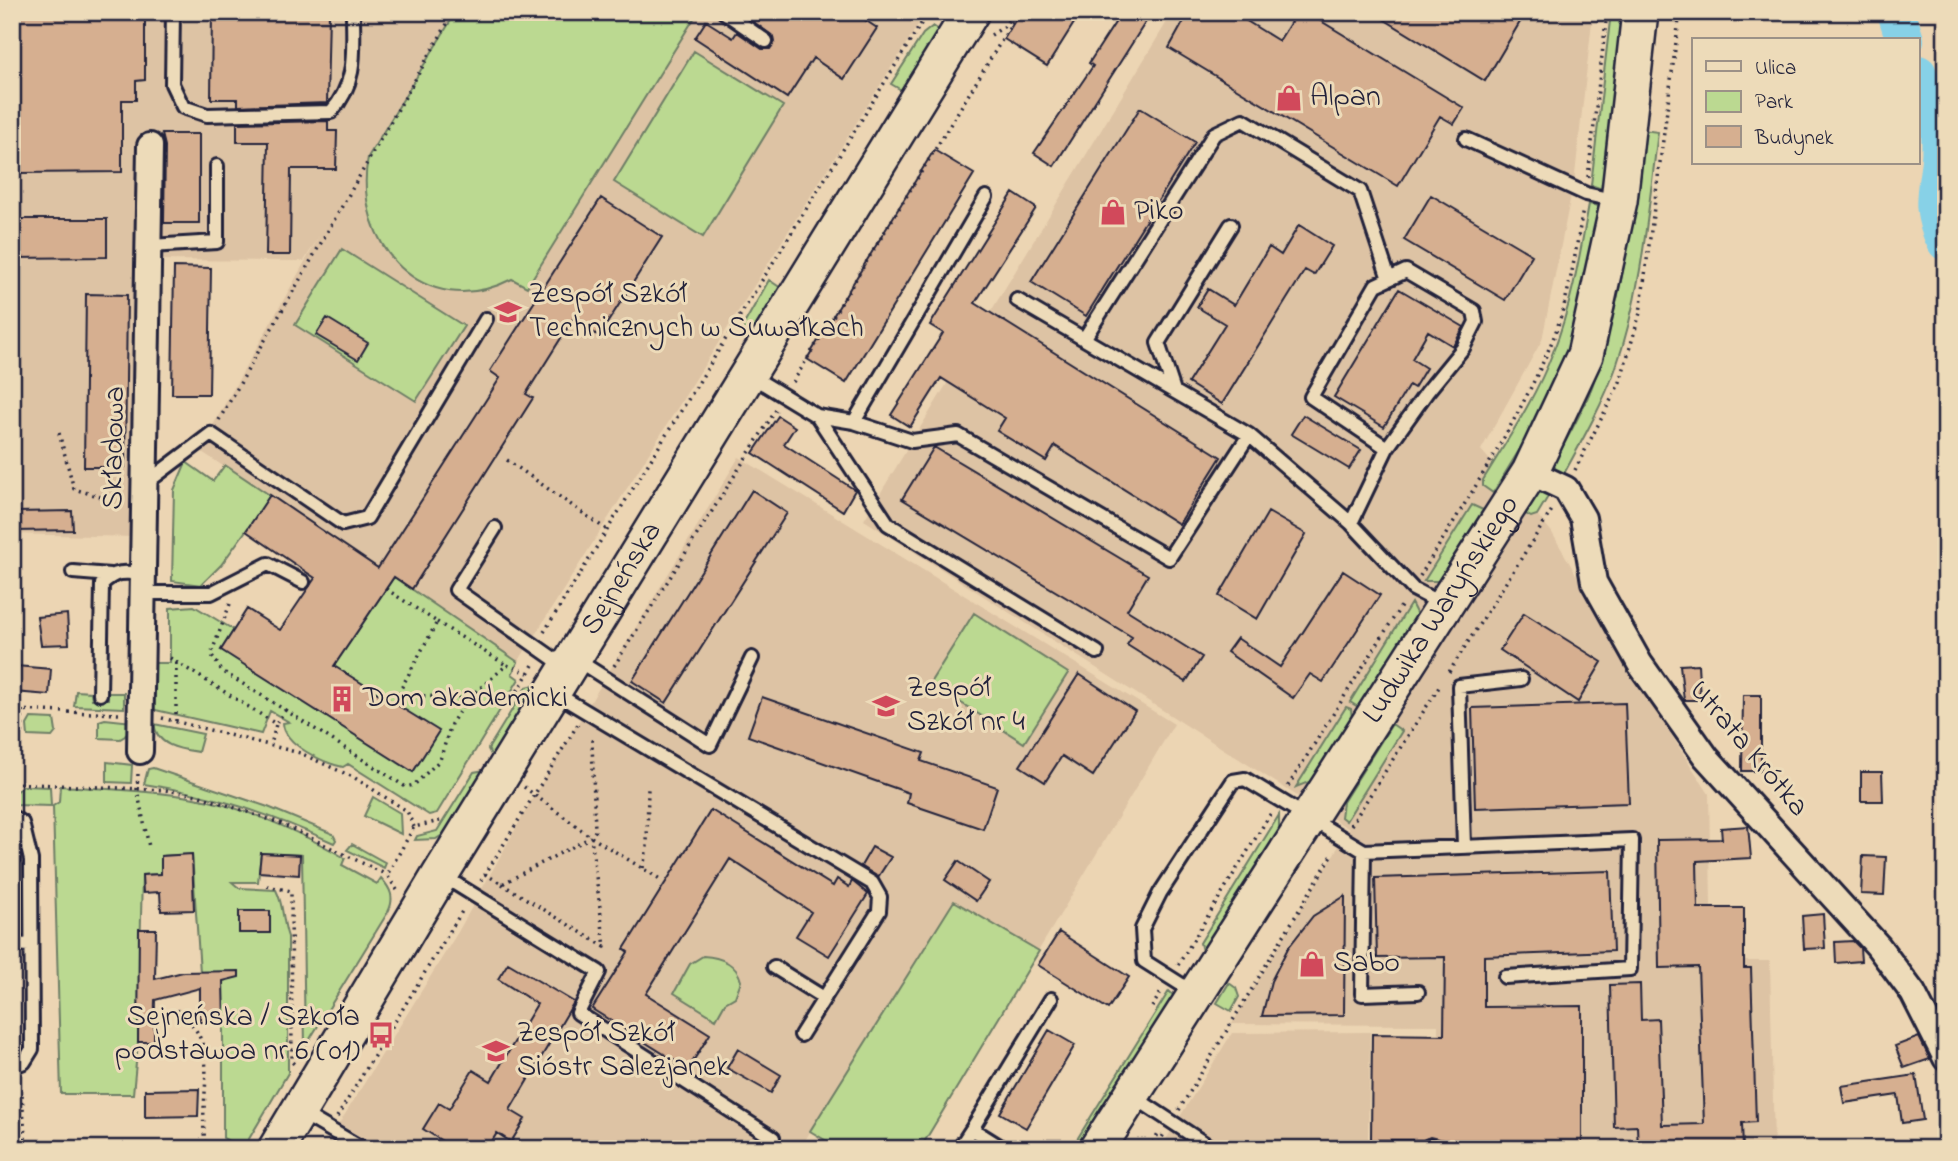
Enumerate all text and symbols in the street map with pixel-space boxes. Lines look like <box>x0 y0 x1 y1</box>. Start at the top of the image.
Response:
legend <box>1692 38 1920 164</box>
text: Ulica <box>1755 54 1796 84</box>
place label: Alpan <box>1310 76 1381 120</box>
shop icon: Alpan <box>1274 83 1304 113</box>
text: Park <box>1755 88 1794 118</box>
text: Budynek <box>1754 124 1834 156</box>
place label: Piko <box>1134 190 1184 234</box>
shop icon: Piko <box>1098 197 1128 227</box>
place label: Zespół Szkół Technicznych w Suwałkach <box>529 273 864 351</box>
school or university icon: Zespół Szkół Technicznych w Suwałkach <box>493 297 523 327</box>
street label: Składowa <box>92 386 138 510</box>
street label: Ludwika Waryńskiego <box>1352 487 1531 733</box>
street label: Sejneńska <box>570 514 674 644</box>
place label: Zespół Szkół nr 4 <box>907 667 1025 745</box>
street label: Utrata Krótka <box>1677 671 1819 827</box>
place label: Dom akademicki <box>362 677 568 721</box>
building icon: Dom akademicki <box>327 684 357 714</box>
school or university icon: Zespół Szkół nr 4 <box>871 691 901 721</box>
place label: Sabo <box>1333 942 1400 986</box>
shop icon: Sabo <box>1297 949 1327 979</box>
place label: Sejneńska / Szkoła podstawoa nr 6 (01) <box>115 996 360 1074</box>
place label: Zespół Szkół Sióstr Salezjanek <box>517 1012 730 1090</box>
bus stop icon: Sejneńska / Szkoła podstawoa nr 6 (01) <box>366 1020 396 1050</box>
school or university icon: Zespół Szkół Sióstr Salezjanek <box>481 1036 511 1066</box>

